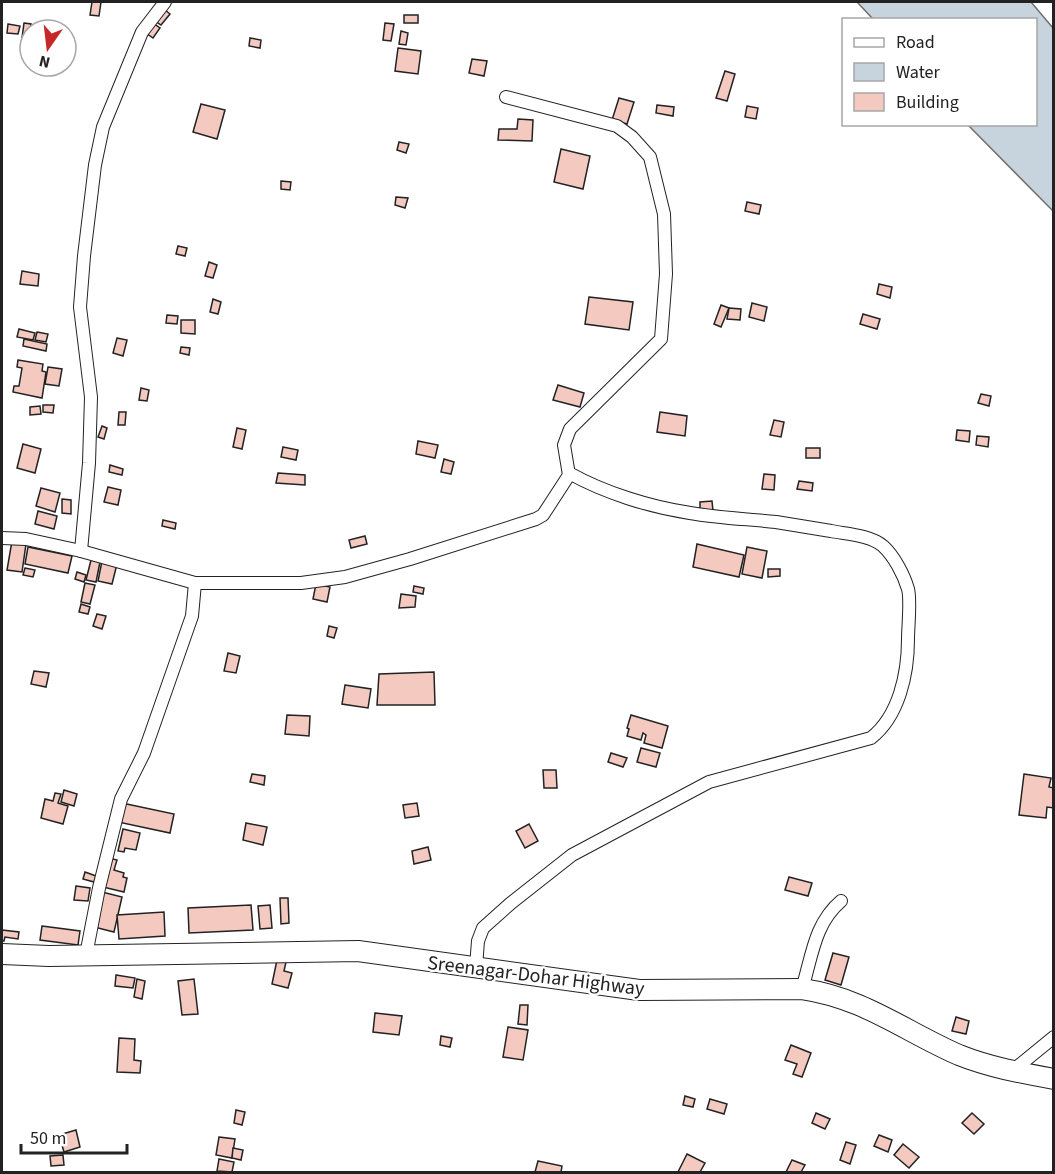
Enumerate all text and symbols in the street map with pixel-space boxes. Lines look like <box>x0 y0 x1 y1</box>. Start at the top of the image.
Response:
north arrow <box>18 18 78 78</box>
legend <box>842 18 1037 126</box>
text: Road <box>896 30 935 55</box>
text: N <box>37 50 52 74</box>
text: Water <box>896 60 940 85</box>
text: Building <box>896 90 959 115</box>
street label: Sreenagar-Dohar Highway <box>426 949 647 1003</box>
scale bar <box>21 1117 128 1155</box>
text: 50 m <box>30 1126 66 1151</box>

